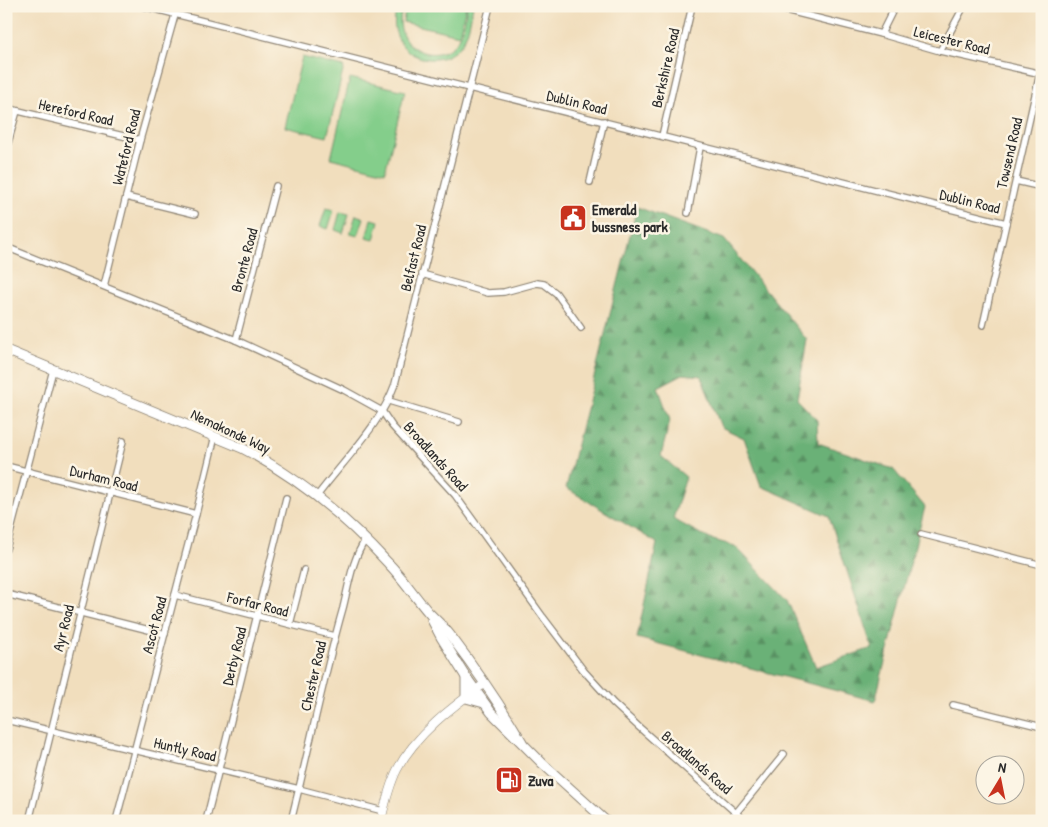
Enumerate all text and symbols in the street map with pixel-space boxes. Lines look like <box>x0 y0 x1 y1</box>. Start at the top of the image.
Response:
street label: Leicester Road <box>912 20 992 60</box>
street label: Berkshire Road <box>646 26 684 110</box>
street label: Dublin Road <box>545 84 610 120</box>
street label: Hereford Road <box>37 93 115 131</box>
street label: Wateford Road <box>106 107 146 187</box>
street label: Towsend Road <box>991 115 1027 191</box>
street label: Dublin Road <box>938 183 1003 219</box>
place label: Emerald bussness park <box>592 199 669 238</box>
public building icon: Emerald bussness park <box>558 203 588 233</box>
street label: Belfast Road <box>395 222 431 293</box>
street label: Bronte Road <box>225 226 263 294</box>
street label: Nemakonde Way <box>188 403 274 459</box>
street label: Broadlands Road <box>399 416 473 496</box>
street label: Durham Road <box>68 459 140 497</box>
street label: Forfar Road <box>224 586 291 622</box>
street label: Ascot Road <box>136 594 172 656</box>
street label: Ayr Road <box>47 602 79 654</box>
street label: Derby Road <box>217 624 251 687</box>
street label: Chester Road <box>295 639 331 713</box>
street label: Broadlands Road <box>657 725 737 799</box>
street label: Huntly Road <box>152 732 218 766</box>
north arrow <box>976 754 1026 804</box>
text: N <box>997 757 1008 777</box>
fuel station icon: Zuva <box>494 765 524 795</box>
place label: Zuva <box>528 770 554 791</box>

